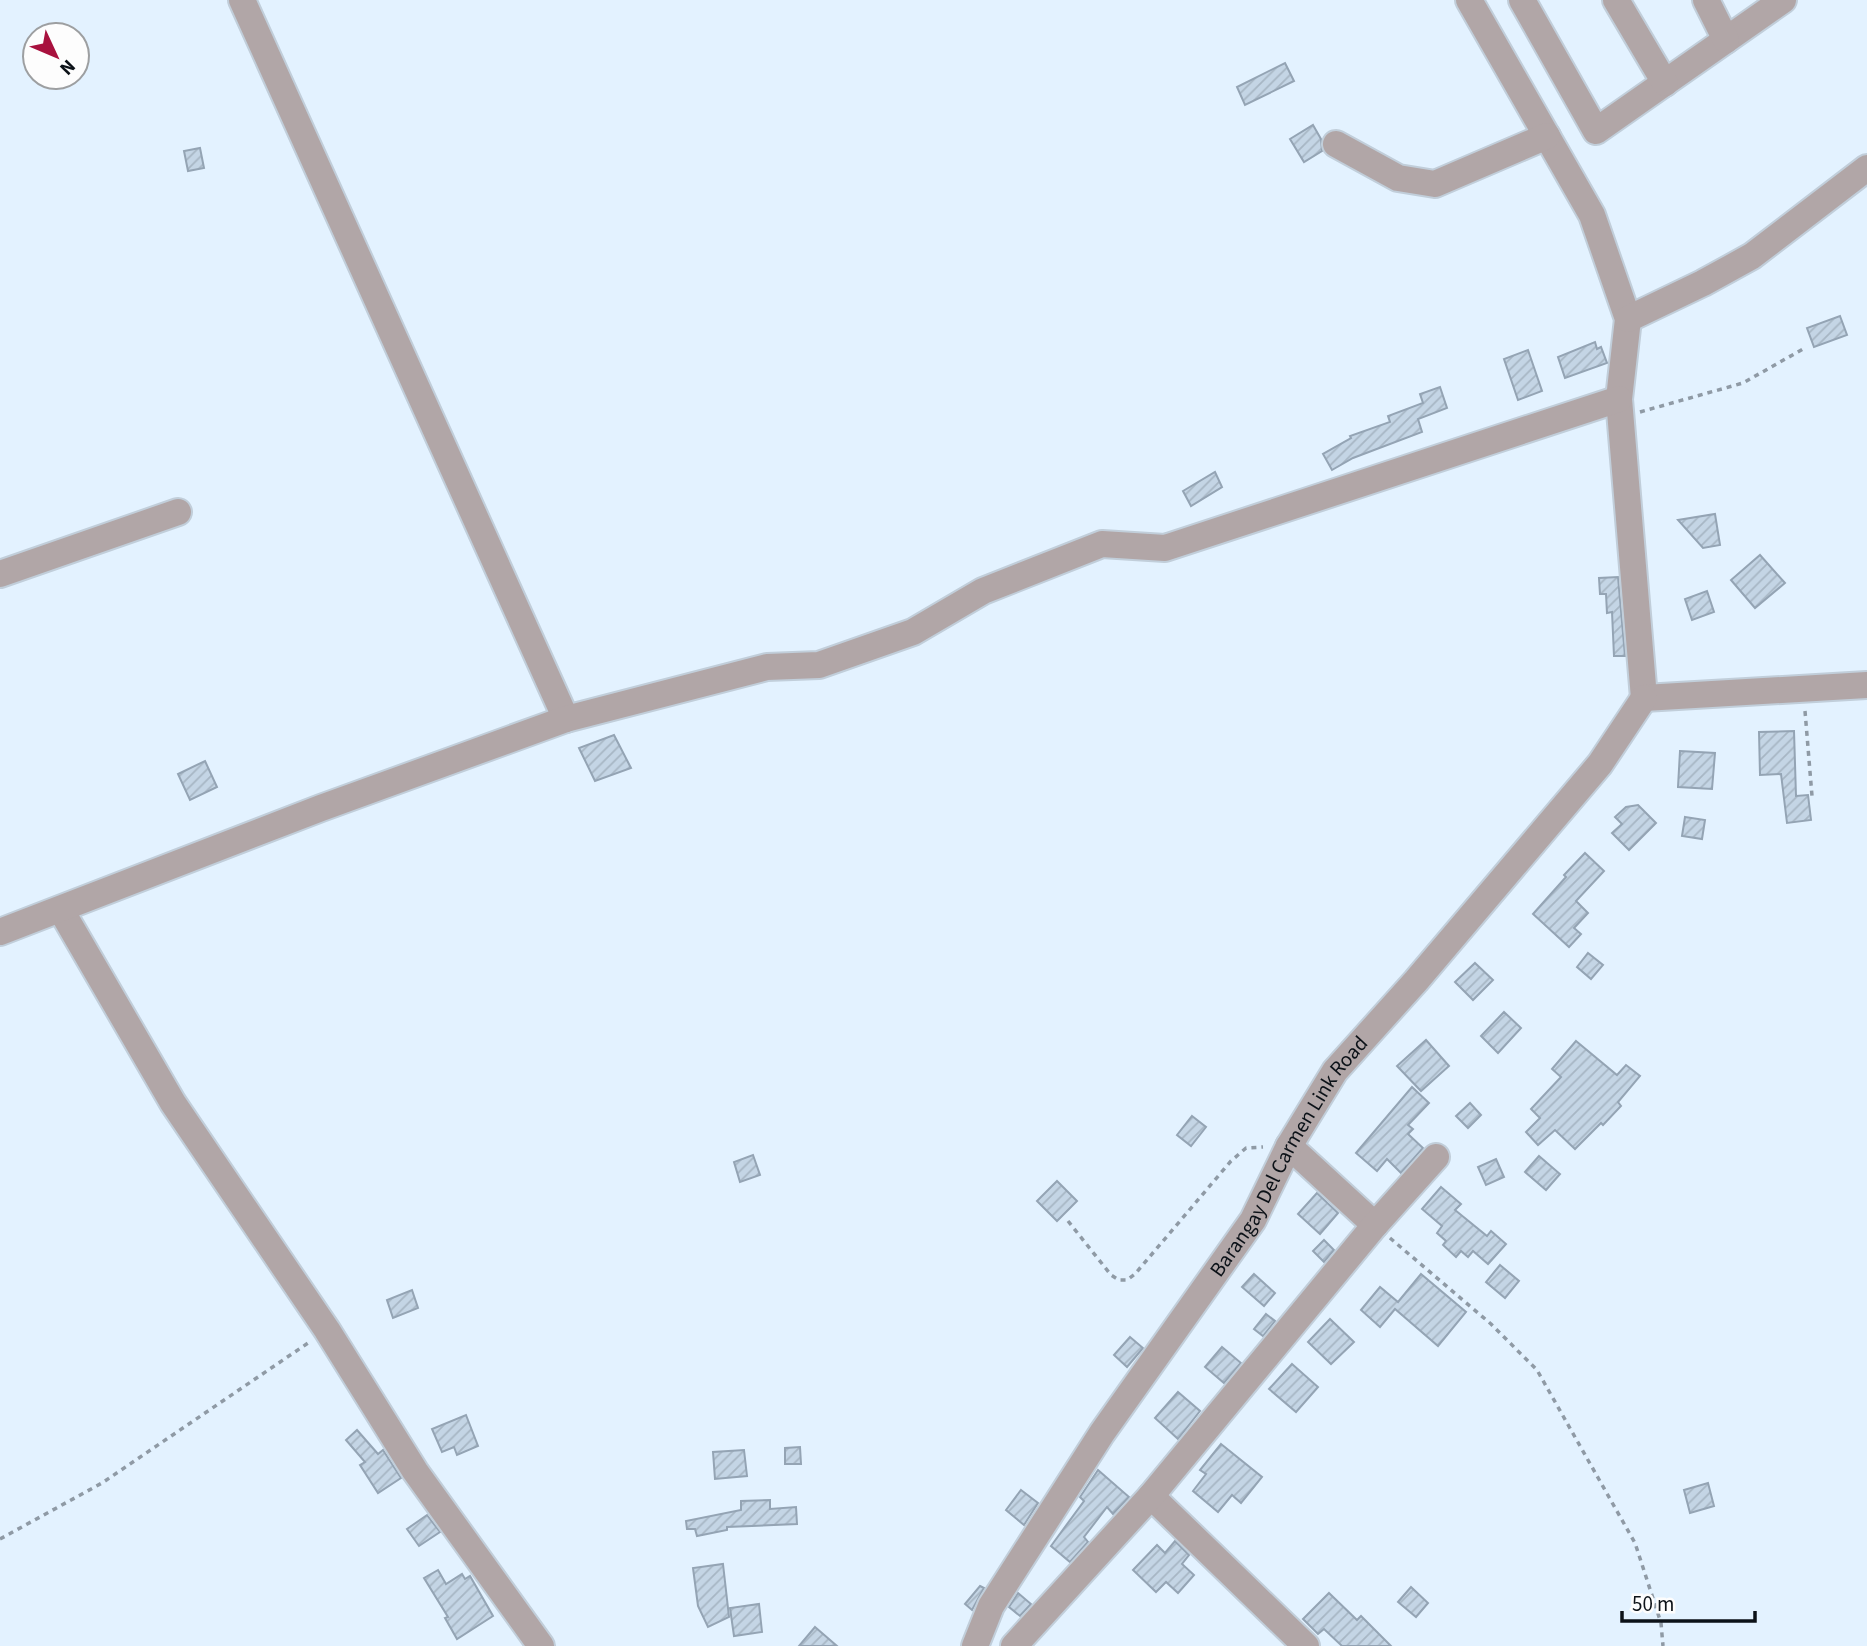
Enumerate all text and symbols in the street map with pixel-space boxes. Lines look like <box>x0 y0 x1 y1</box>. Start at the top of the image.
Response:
north arrow <box>21 21 91 91</box>
text: N <box>53 53 81 81</box>
street label: Barangay Del Carmen Link Road <box>1202 1029 1375 1283</box>
scale bar <box>1622 1580 1755 1624</box>
text: 50 m <box>1632 1589 1674 1619</box>

